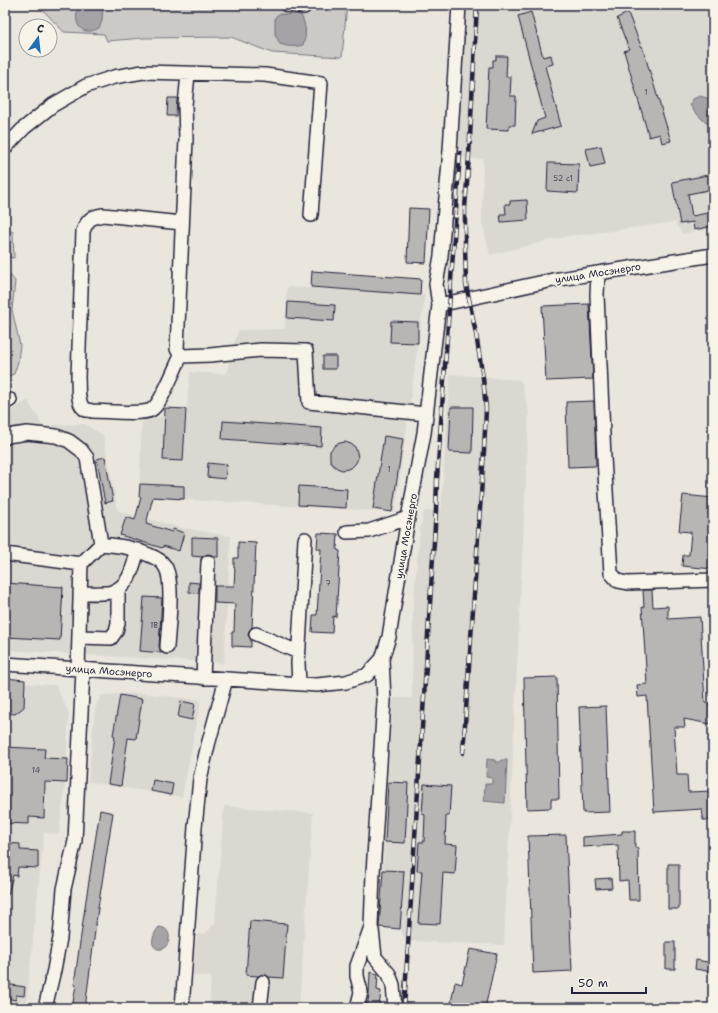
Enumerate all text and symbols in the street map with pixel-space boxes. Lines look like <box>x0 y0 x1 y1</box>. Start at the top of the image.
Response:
north arrow <box>18 18 58 58</box>
text: С <box>35 21 46 37</box>
house number: 1 <box>644 87 648 98</box>
house number: 52 с1 <box>553 173 573 184</box>
street label: улица Мосэнерго <box>554 260 642 286</box>
house number: 1 <box>387 464 391 475</box>
street label: улица Мосэнерго <box>392 492 420 580</box>
house number: 7 <box>325 578 331 589</box>
house number: 1В <box>150 620 158 631</box>
street label: улица Мосэнерго <box>65 661 153 681</box>
house number: 14 <box>32 765 41 776</box>
scale bar <box>572 969 646 995</box>
text: 50 m <box>578 975 608 991</box>

